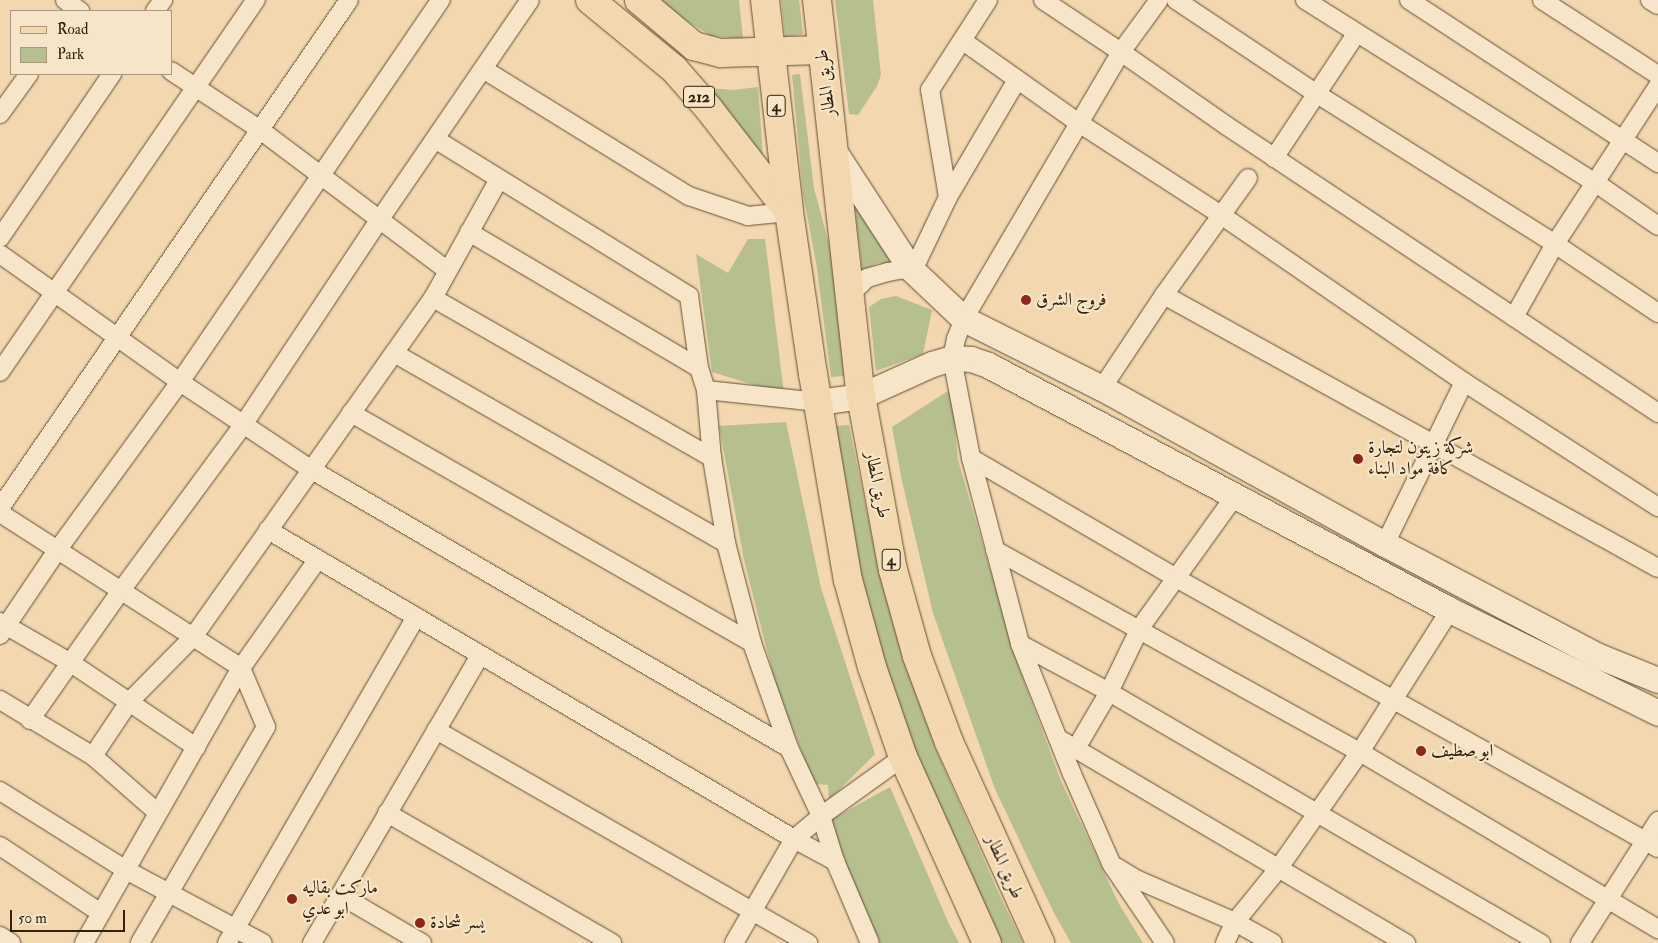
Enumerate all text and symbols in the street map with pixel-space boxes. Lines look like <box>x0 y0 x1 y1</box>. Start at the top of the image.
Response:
legend <box>10 10 172 75</box>
text: Road <box>57 20 88 39</box>
text: Park <box>57 45 84 64</box>
street label: طريق المطار <box>811 48 841 118</box>
road number: 212 <box>683 84 715 110</box>
road number: 4 <box>766 92 786 120</box>
place label: فروج الشرق <box>1036 289 1107 311</box>
marker: فروج الشرق <box>1020 294 1032 306</box>
place label: شركة زيتون لتجارة كافة مواد البناء <box>1368 438 1473 480</box>
street label: طريق المطار <box>860 449 894 521</box>
marker: شركة زيتون لتجارة كافة مواد البناء <box>1352 453 1364 465</box>
road number: 4 <box>881 546 901 574</box>
place label: ابو صطيف <box>1431 740 1493 762</box>
marker: ابو صطيف <box>1415 745 1427 757</box>
street label: طريق المطار <box>980 831 1028 903</box>
place label: ماركت بقاليه ابو عدي <box>302 878 378 921</box>
marker: ماركت بقاليه ابو عدي <box>286 893 298 905</box>
scale bar <box>12 900 128 932</box>
text: 50 m <box>18 909 47 928</box>
place label: يسر شحادة <box>430 912 484 934</box>
marker: يسر شحادة <box>414 917 426 929</box>

